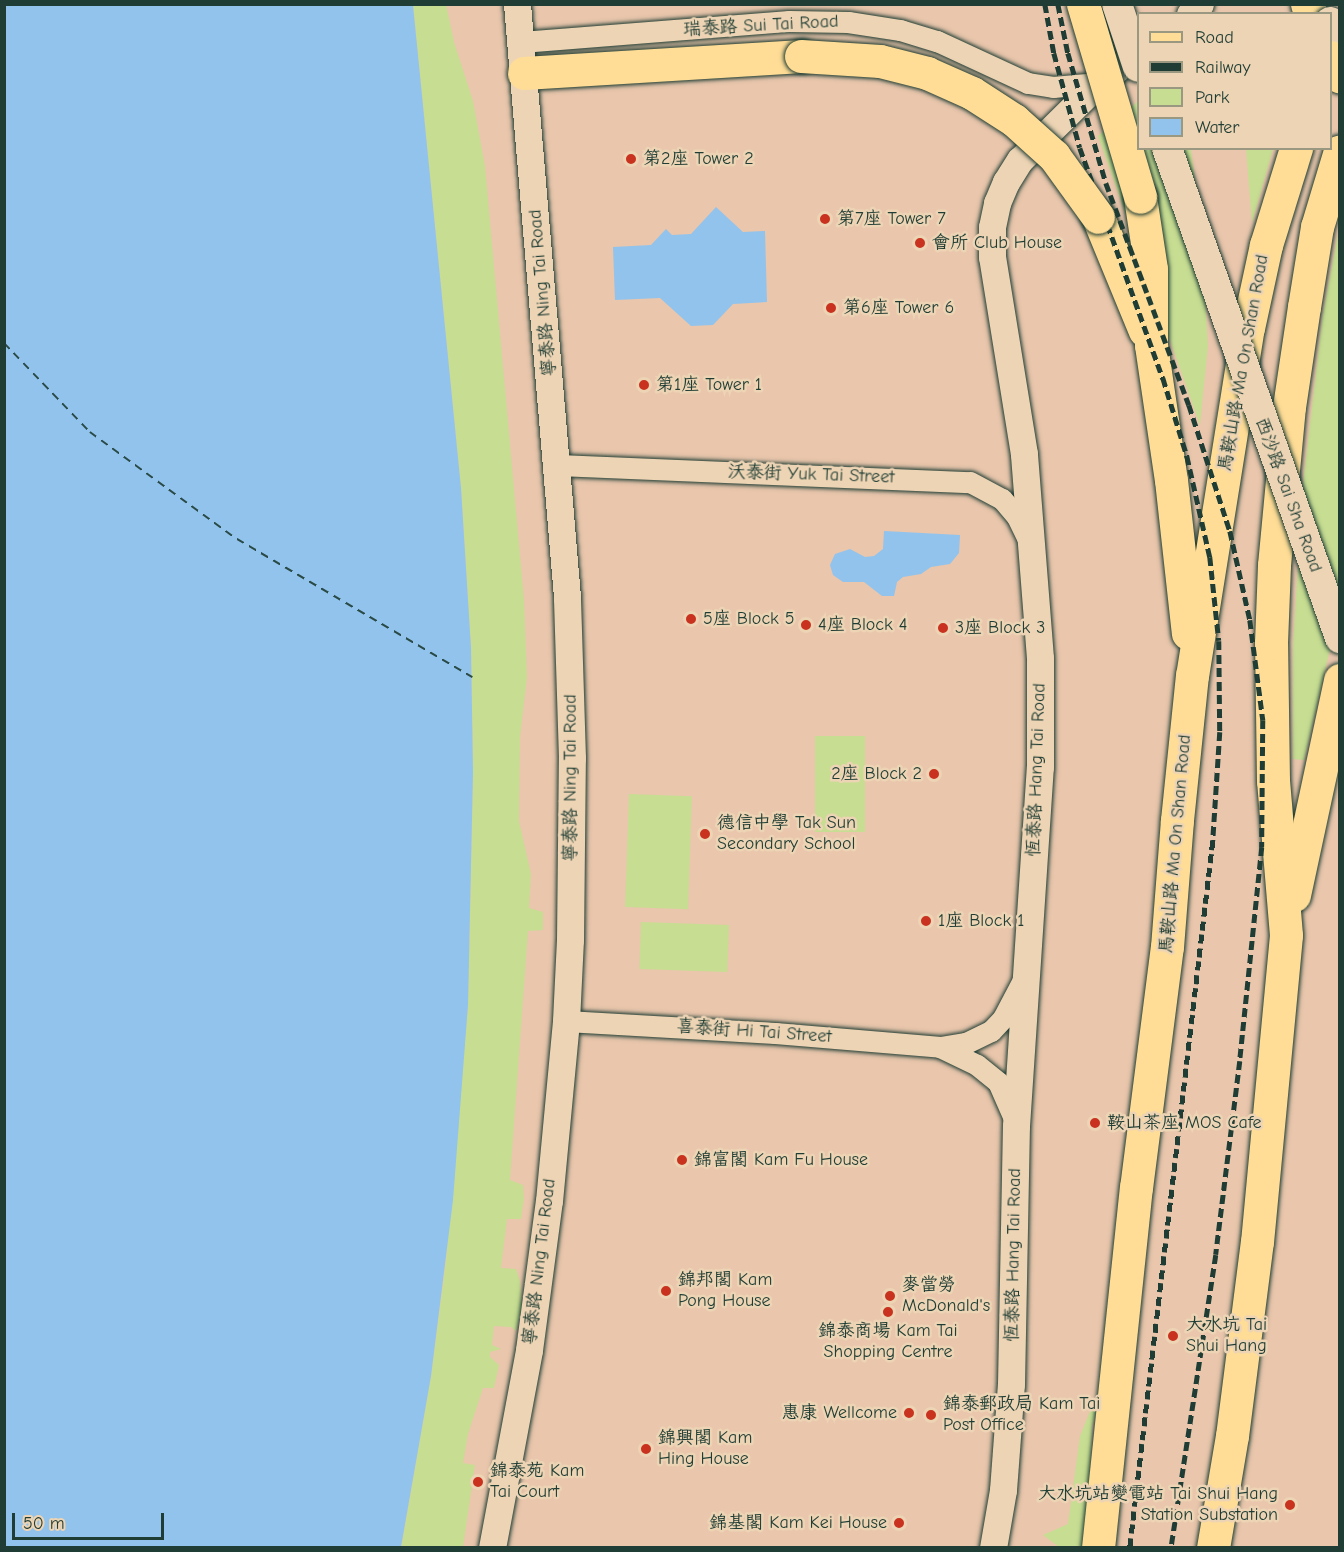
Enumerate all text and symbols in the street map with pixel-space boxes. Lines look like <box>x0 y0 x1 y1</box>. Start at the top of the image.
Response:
street label: 瑞泰路 Sui Tai Road <box>683 11 839 41</box>
legend <box>1137 12 1332 150</box>
text: Road <box>1195 27 1234 48</box>
text: Railway <box>1195 57 1251 78</box>
text: Park <box>1195 87 1229 108</box>
text: Water <box>1195 117 1239 138</box>
place label: 第2座 Tower 2 <box>643 148 754 170</box>
marker: 第2座 Tower 2 <box>624 152 638 166</box>
place label: 第7座 Tower 7 <box>837 208 946 230</box>
street label: 寧泰路 Ning Tai Road <box>525 209 561 377</box>
marker: 第7座 Tower 7 <box>818 212 832 226</box>
place label: 會所 Club House <box>932 232 1062 254</box>
marker: 會所 Club House <box>913 236 927 250</box>
street label: 馬鞍山路 Ma On Shan Road <box>1214 253 1274 473</box>
place label: 第6座 Tower 6 <box>843 297 954 319</box>
marker: 第6座 Tower 6 <box>824 301 838 315</box>
place label: 第1座 Tower 1 <box>656 374 762 396</box>
marker: 第1座 Tower 1 <box>637 378 651 392</box>
street label: 西沙路 Sai Sha Road <box>1250 415 1326 575</box>
street label: 沃泰街 Yuk Tai Street <box>727 461 895 489</box>
place label: 5座 Block 5 <box>703 608 795 630</box>
marker: 5座 Block 5 <box>684 612 698 626</box>
place label: 4座 Block 4 <box>818 614 907 636</box>
place label: 3座 Block 3 <box>955 617 1045 639</box>
marker: 4座 Block 4 <box>799 618 813 632</box>
marker: 3座 Block 3 <box>936 621 950 635</box>
street label: 恆泰路 Hang Tai Road <box>1023 683 1051 857</box>
street label: 寧泰路 Ning Tai Road <box>560 694 582 862</box>
street label: 馬鞍山路 Ma On Shan Road <box>1156 734 1196 954</box>
place label: 2座 Block 2 <box>831 763 922 785</box>
marker: 2座 Block 2 <box>927 767 941 781</box>
place label: 德信中學 Tak Sun Secondary School <box>717 813 856 856</box>
marker: 德信中學 Tak Sun Secondary School <box>698 827 712 841</box>
place label: 1座 Block 1 <box>938 910 1024 932</box>
marker: 1座 Block 1 <box>919 914 933 928</box>
street label: 喜泰街 Hi Tai Street <box>676 1016 832 1048</box>
place label: 鞍山茶座 MOS Cafe <box>1107 1112 1262 1134</box>
marker: 鞍山茶座 MOS Cafe <box>1088 1116 1102 1130</box>
place label: 錦富閣 Kam Fu House <box>694 1149 868 1171</box>
marker: 錦富閣 Kam Fu House <box>675 1153 689 1167</box>
street label: 恆泰路 Hang Tai Road <box>1002 1168 1026 1342</box>
street label: 寧泰路 Ning Tai Road <box>519 1178 561 1346</box>
place label: 錦邦閣 Kam Pong House <box>678 1270 772 1312</box>
place label: 麥當勞 McDonald's <box>902 1275 990 1318</box>
marker: 錦邦閣 Kam Pong House <box>659 1284 673 1298</box>
marker: 麥當勞 McDonald's <box>883 1289 897 1303</box>
marker: 錦泰商場 Kam Tai Shopping Centre <box>881 1305 895 1319</box>
place label: 大水坑 Tai Shui Hang <box>1186 1315 1267 1358</box>
place label: 錦泰商場 Kam Tai Shopping Centre <box>818 1321 958 1364</box>
marker: 大水坑 Tai Shui Hang <box>1164 1327 1182 1345</box>
place label: 錦泰郵政局 Kam Tai Post Office <box>943 1394 1100 1436</box>
place label: 惠康 Wellcome <box>782 1402 897 1424</box>
marker: 惠康 Wellcome <box>902 1406 916 1420</box>
marker: 錦泰郵政局 Kam Tai Post Office <box>924 1408 938 1422</box>
place label: 錦興閣 Kam Hing House <box>658 1428 752 1470</box>
marker: 錦興閣 Kam Hing House <box>639 1442 653 1456</box>
place label: 錦泰苑 Kam Tai Court <box>490 1461 584 1504</box>
marker: 錦泰苑 Kam Tai Court <box>471 1475 485 1489</box>
place label: 大水坑站變電站 Tai Shui Hang Station Substation <box>1038 1484 1278 1526</box>
marker: 大水坑站變電站 Tai Shui Hang Station Substation <box>1283 1498 1297 1512</box>
scale bar <box>15 1501 166 1539</box>
place label: 錦基閣 Kam Kei House <box>709 1512 887 1534</box>
text: 50 m <box>23 1513 65 1534</box>
marker: 錦基閣 Kam Kei House <box>892 1516 906 1530</box>

